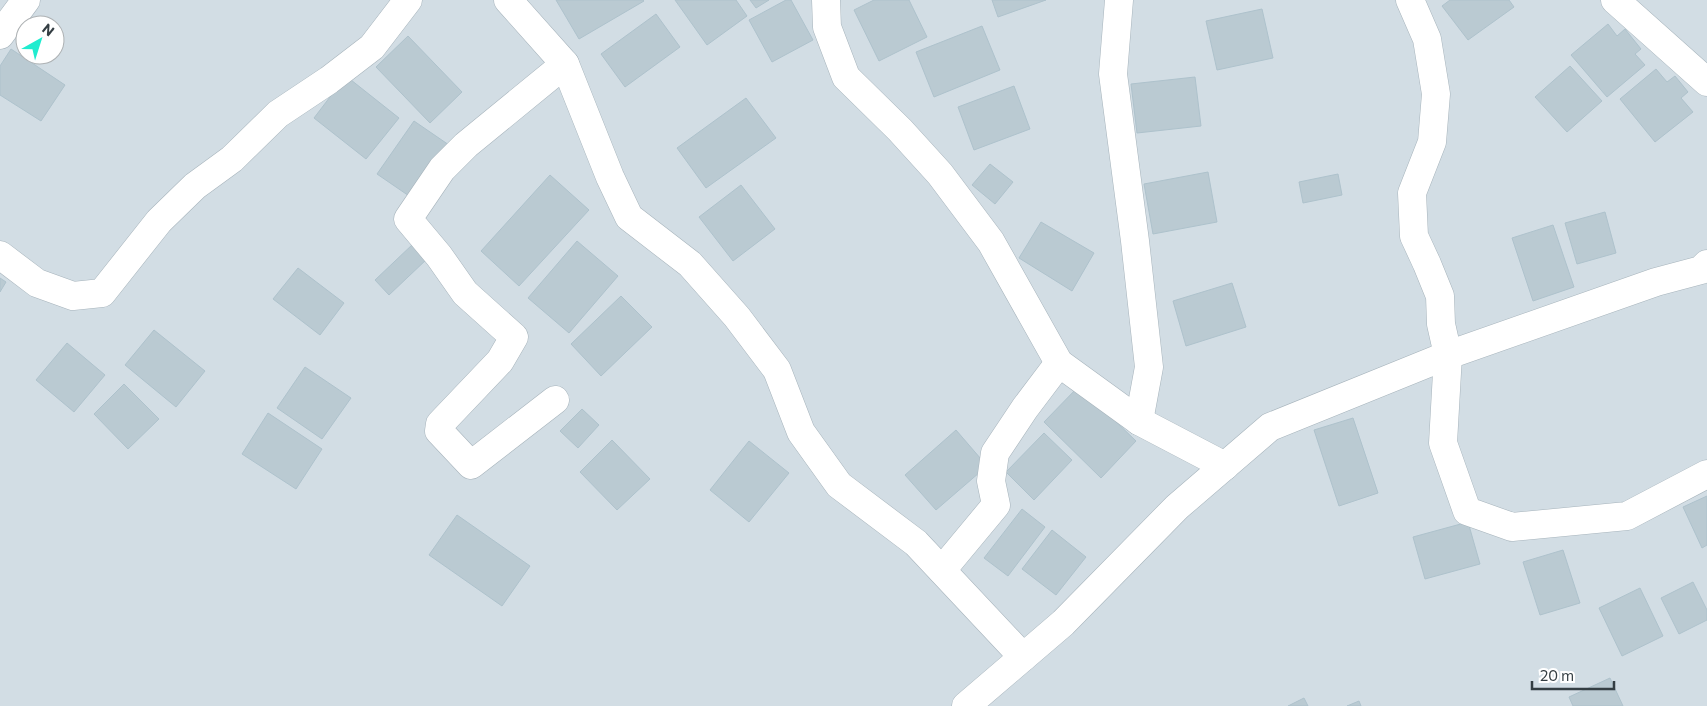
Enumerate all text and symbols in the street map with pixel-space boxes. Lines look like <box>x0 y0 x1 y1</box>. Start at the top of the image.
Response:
north arrow <box>15 15 65 65</box>
text: N <box>39 20 58 39</box>
scale bar <box>1532 658 1614 690</box>
text: 20 m <box>1540 666 1574 684</box>

